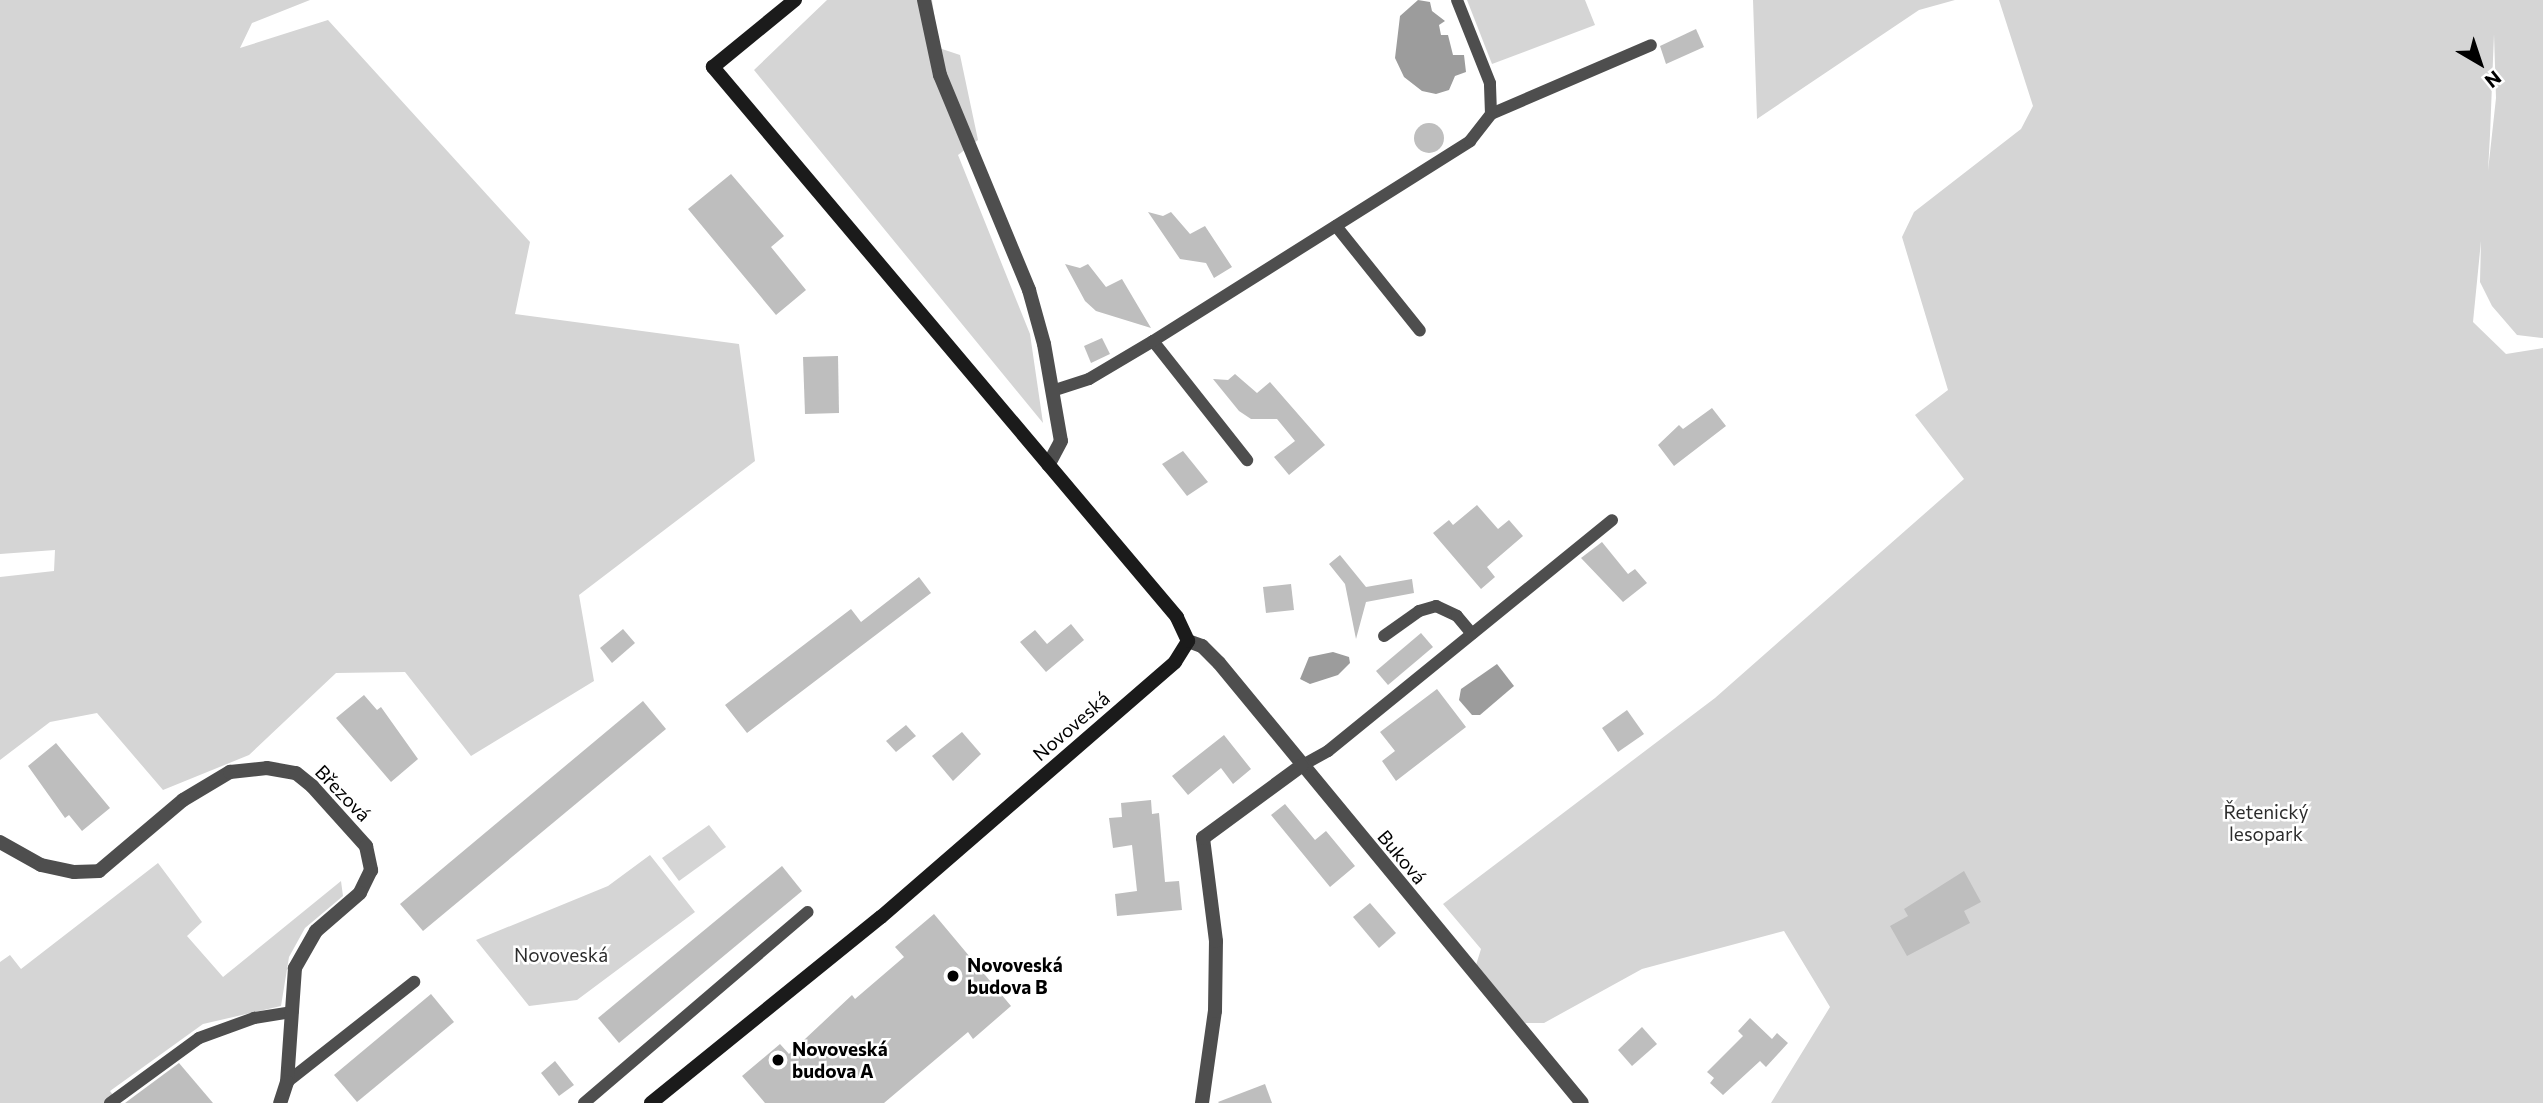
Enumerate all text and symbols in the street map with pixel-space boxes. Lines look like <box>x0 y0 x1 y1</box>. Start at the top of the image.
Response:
north arrow <box>2445 28 2515 98</box>
text: N <box>2481 66 2506 93</box>
street label: Novoveská <box>1028 687 1114 765</box>
street label: Březová <box>311 760 375 826</box>
park label: Řetenický lesopark <box>2224 801 2308 845</box>
street label: Buková <box>1373 825 1431 889</box>
park label: Novoveská <box>514 944 608 966</box>
place label: Novoveská budova B <box>967 954 1063 998</box>
marker: Novoveská budova B <box>945 968 961 984</box>
place label: Novoveská budova A <box>792 1038 888 1082</box>
marker: Novoveská budova A <box>770 1052 786 1068</box>

